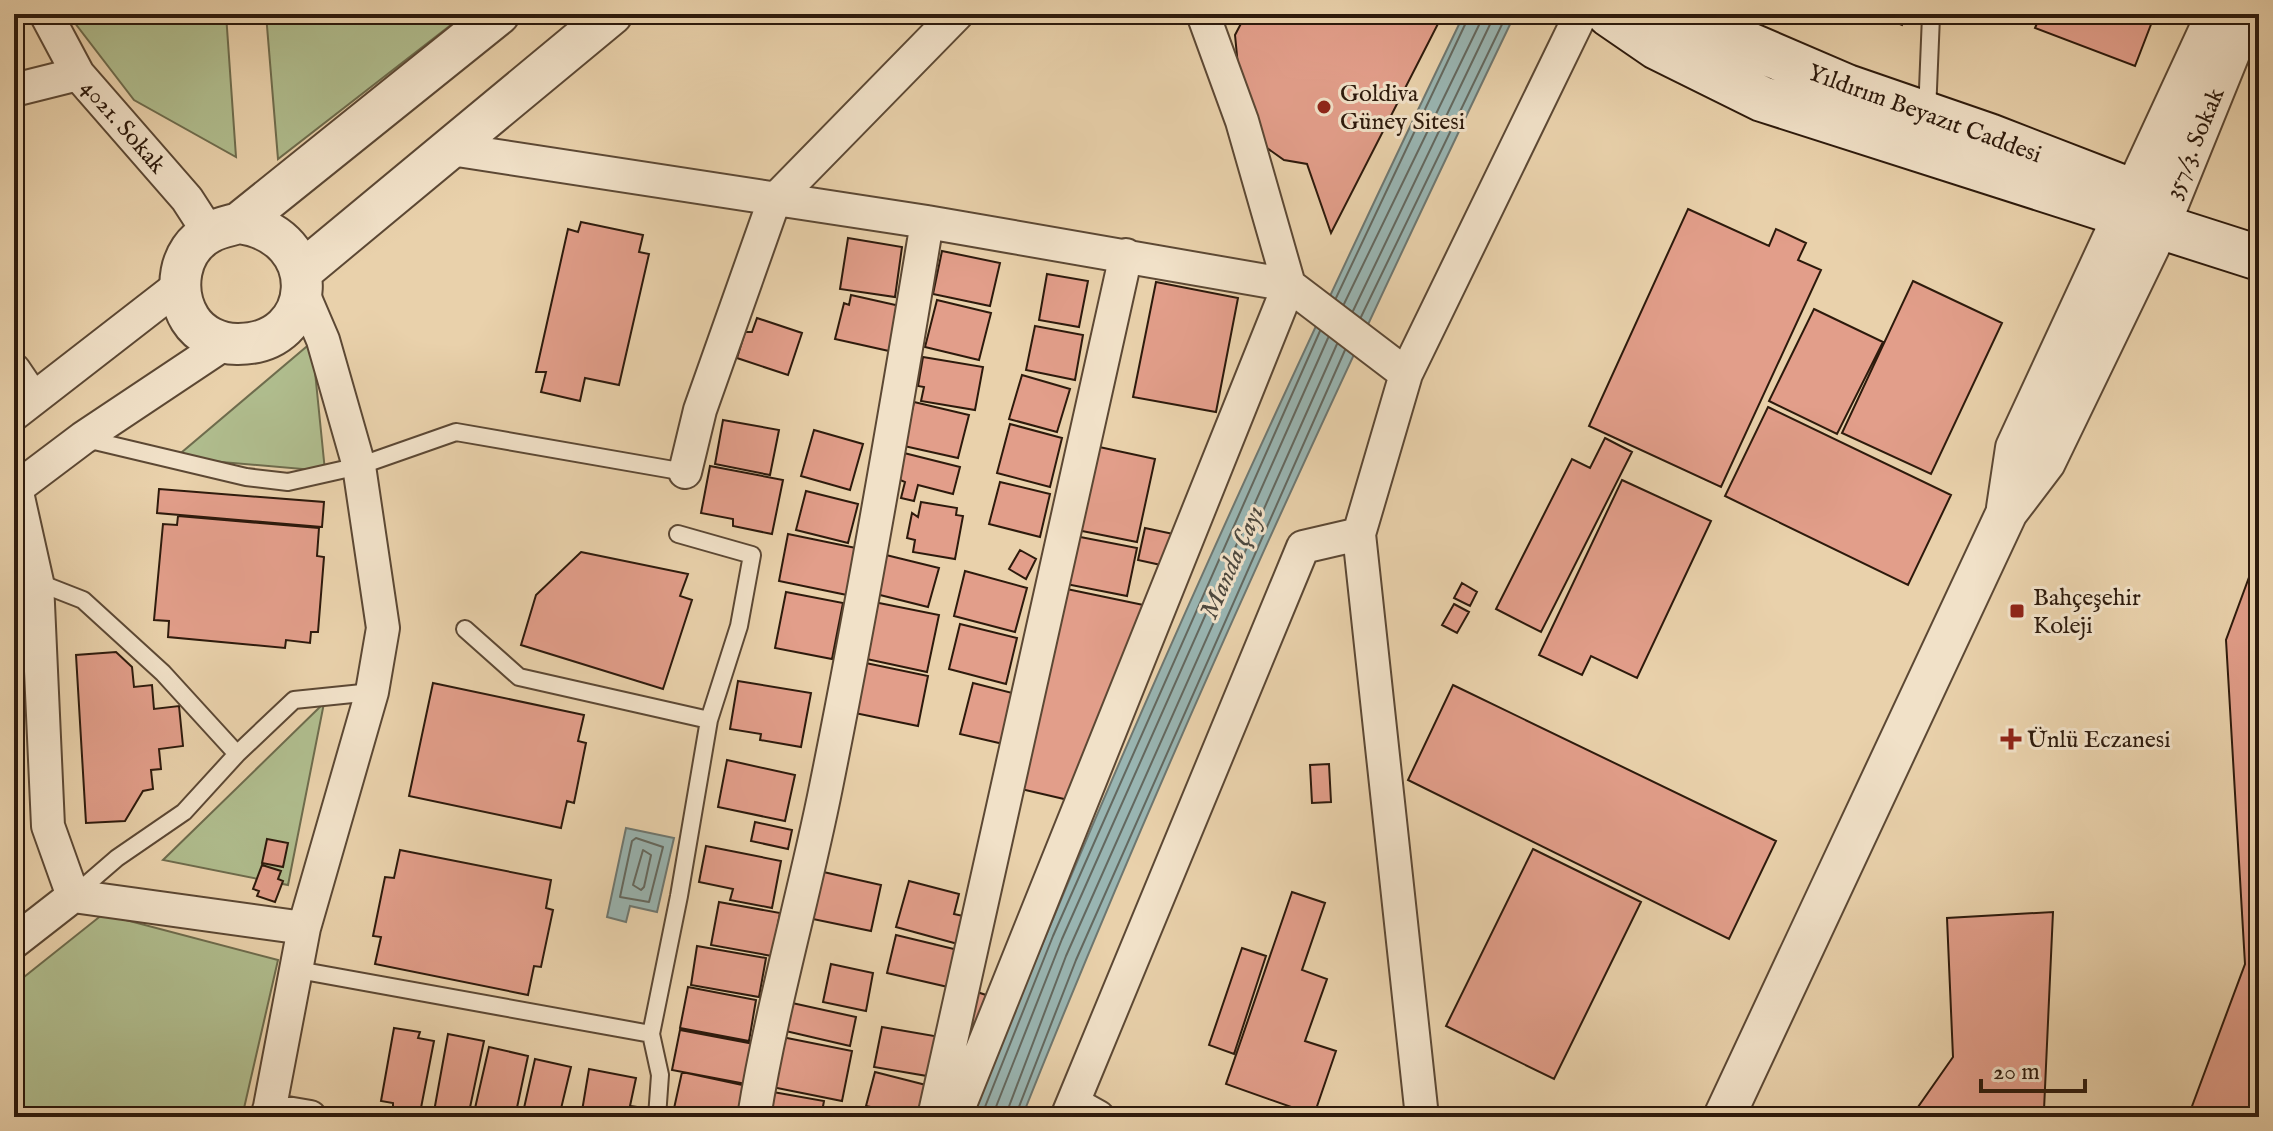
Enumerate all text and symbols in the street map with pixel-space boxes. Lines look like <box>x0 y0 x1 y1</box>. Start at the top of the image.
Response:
street label: Yıldırım Beyazıt Caddesi <box>1803 58 2046 171</box>
street label: 4021. Sokak <box>73 73 172 181</box>
place label: Goldiva Güney Sitesi <box>1340 79 1465 138</box>
street label: 357/3. Sokak <box>2158 83 2233 204</box>
marker: Goldiva Güney Sitesi <box>1315 98 1333 116</box>
water label: Manda Çayı <box>1193 501 1272 624</box>
place label: Bahçeşehir Koleji <box>2033 583 2141 642</box>
marker: Bahçeşehir Koleji <box>2008 602 2026 620</box>
place label: Ünlü Eczanesi <box>2027 725 2171 756</box>
marker: Ünlü Eczanesi <box>2002 730 2020 748</box>
scale bar <box>1981 1043 2085 1093</box>
text: 20 m <box>1993 1057 2040 1088</box>

